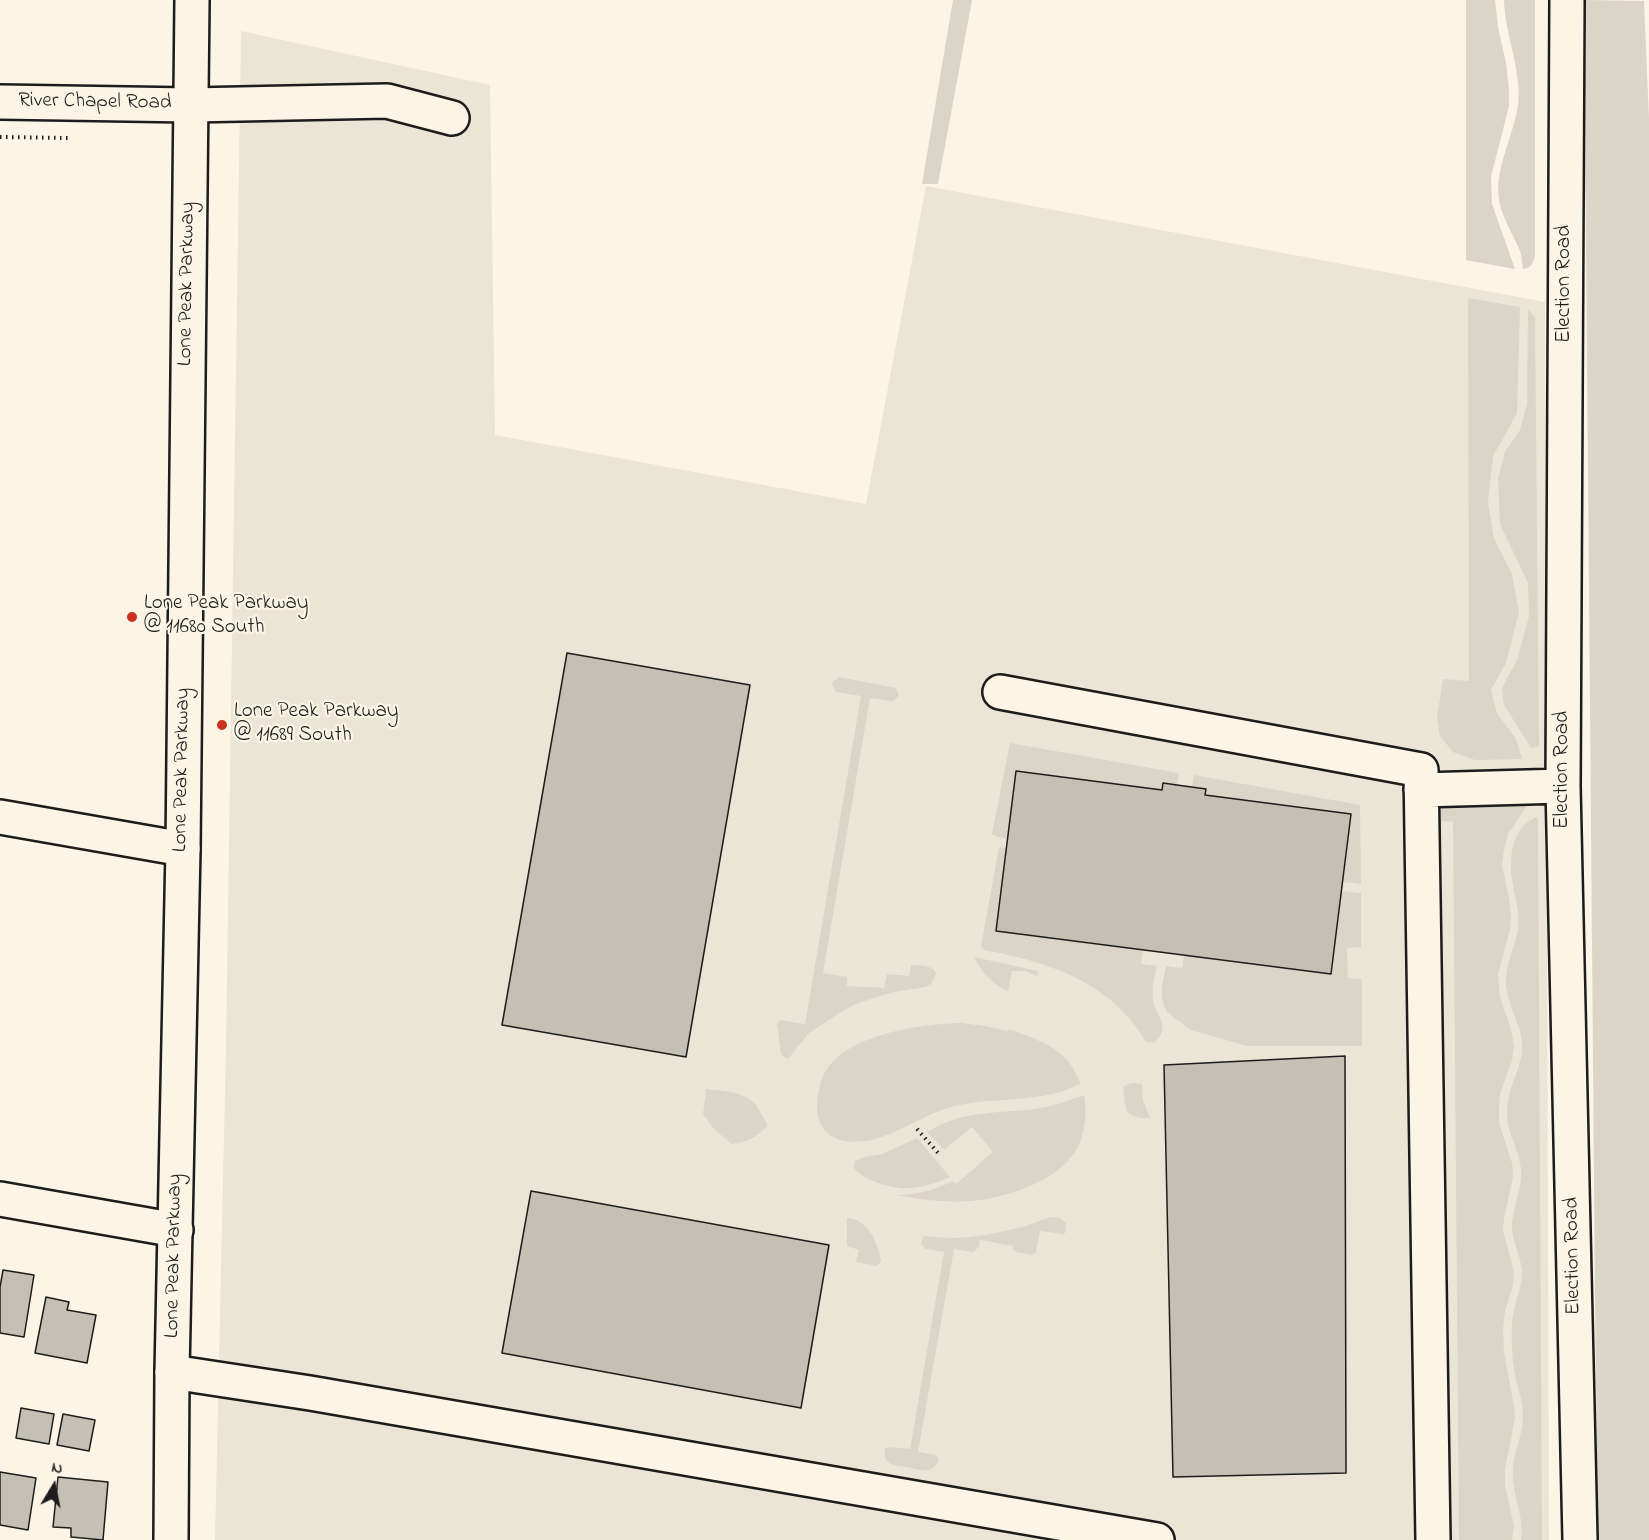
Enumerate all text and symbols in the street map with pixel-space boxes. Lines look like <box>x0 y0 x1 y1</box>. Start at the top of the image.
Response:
street label: River Chapel Road <box>18 89 172 117</box>
street label: Lone Peak Parkway <box>174 202 202 366</box>
street label: Election Road <box>1553 225 1579 343</box>
place label: Lone Peak Parkway @ 11680 South <box>144 592 309 642</box>
marker: Lone Peak Parkway @ 11680 South <box>125 610 139 624</box>
street label: Lone Peak Parkway <box>169 688 197 852</box>
place label: Lone Peak Parkway @ 11689 South <box>234 700 399 750</box>
street label: Election Road <box>1551 711 1577 829</box>
marker: Lone Peak Parkway @ 11689 South <box>215 718 229 732</box>
street label: Lone Peak Parkway <box>161 1174 189 1338</box>
street label: Election Road <box>1560 1197 1588 1315</box>
north arrow <box>24 1456 84 1516</box>
text: N <box>50 1456 65 1481</box>

